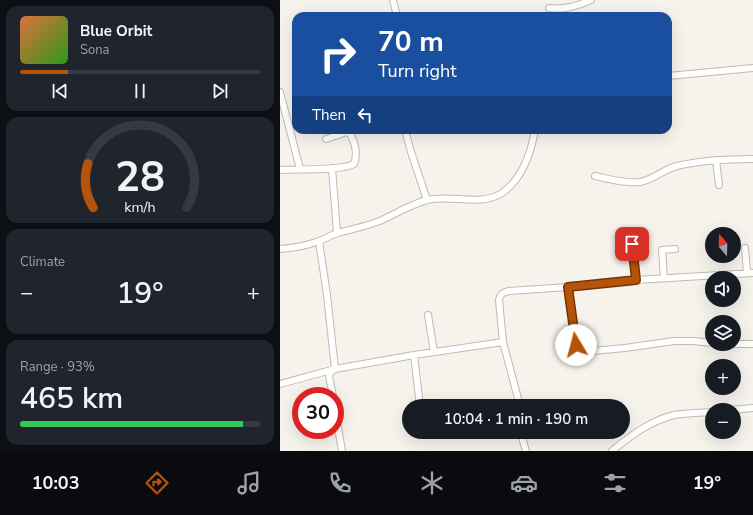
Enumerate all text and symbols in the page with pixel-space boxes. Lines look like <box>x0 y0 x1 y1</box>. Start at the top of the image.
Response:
text: Blue Orbit <box>80 21 152 41</box>
text: 70 m <box>378 23 444 61</box>
icon: right <box>312 28 364 80</box>
text: Sona <box>80 41 110 59</box>
text: Turn right <box>378 59 457 83</box>
icon: previous <box>49 80 71 102</box>
icon: pause <box>129 80 151 102</box>
icon: next <box>209 80 231 102</box>
icon: left <box>354 104 376 126</box>
text: Then <box>312 105 346 125</box>
text: 28 <box>115 149 165 206</box>
text: km/h <box>124 197 156 216</box>
pin <box>615 227 649 261</box>
north arrow <box>705 227 741 263</box>
map controls <box>705 227 741 439</box>
icon: arrive <box>621 233 643 255</box>
text: Climate <box>20 253 65 271</box>
button: sound <box>705 271 741 307</box>
text: 19° <box>116 273 164 314</box>
text: − <box>20 278 33 308</box>
text: + <box>247 278 260 308</box>
button: layers <box>705 315 741 351</box>
position arrow <box>555 324 597 366</box>
text: Range · 93% <box>20 358 95 376</box>
button: + <box>705 359 741 395</box>
text: 465 km <box>20 378 123 419</box>
speed limit sign: 30 <box>292 387 344 439</box>
button: − <box>705 403 741 439</box>
text: 10:04 · 1 min · 190 m <box>444 409 588 429</box>
icon: directions <box>143 469 171 497</box>
icon: music <box>235 469 263 497</box>
icon: phone <box>326 469 354 497</box>
icon: climate <box>418 469 446 497</box>
icon: car <box>510 469 538 497</box>
icon: filters <box>601 469 629 497</box>
text: 10:03 <box>32 471 79 495</box>
text: 19° <box>693 471 721 495</box>

